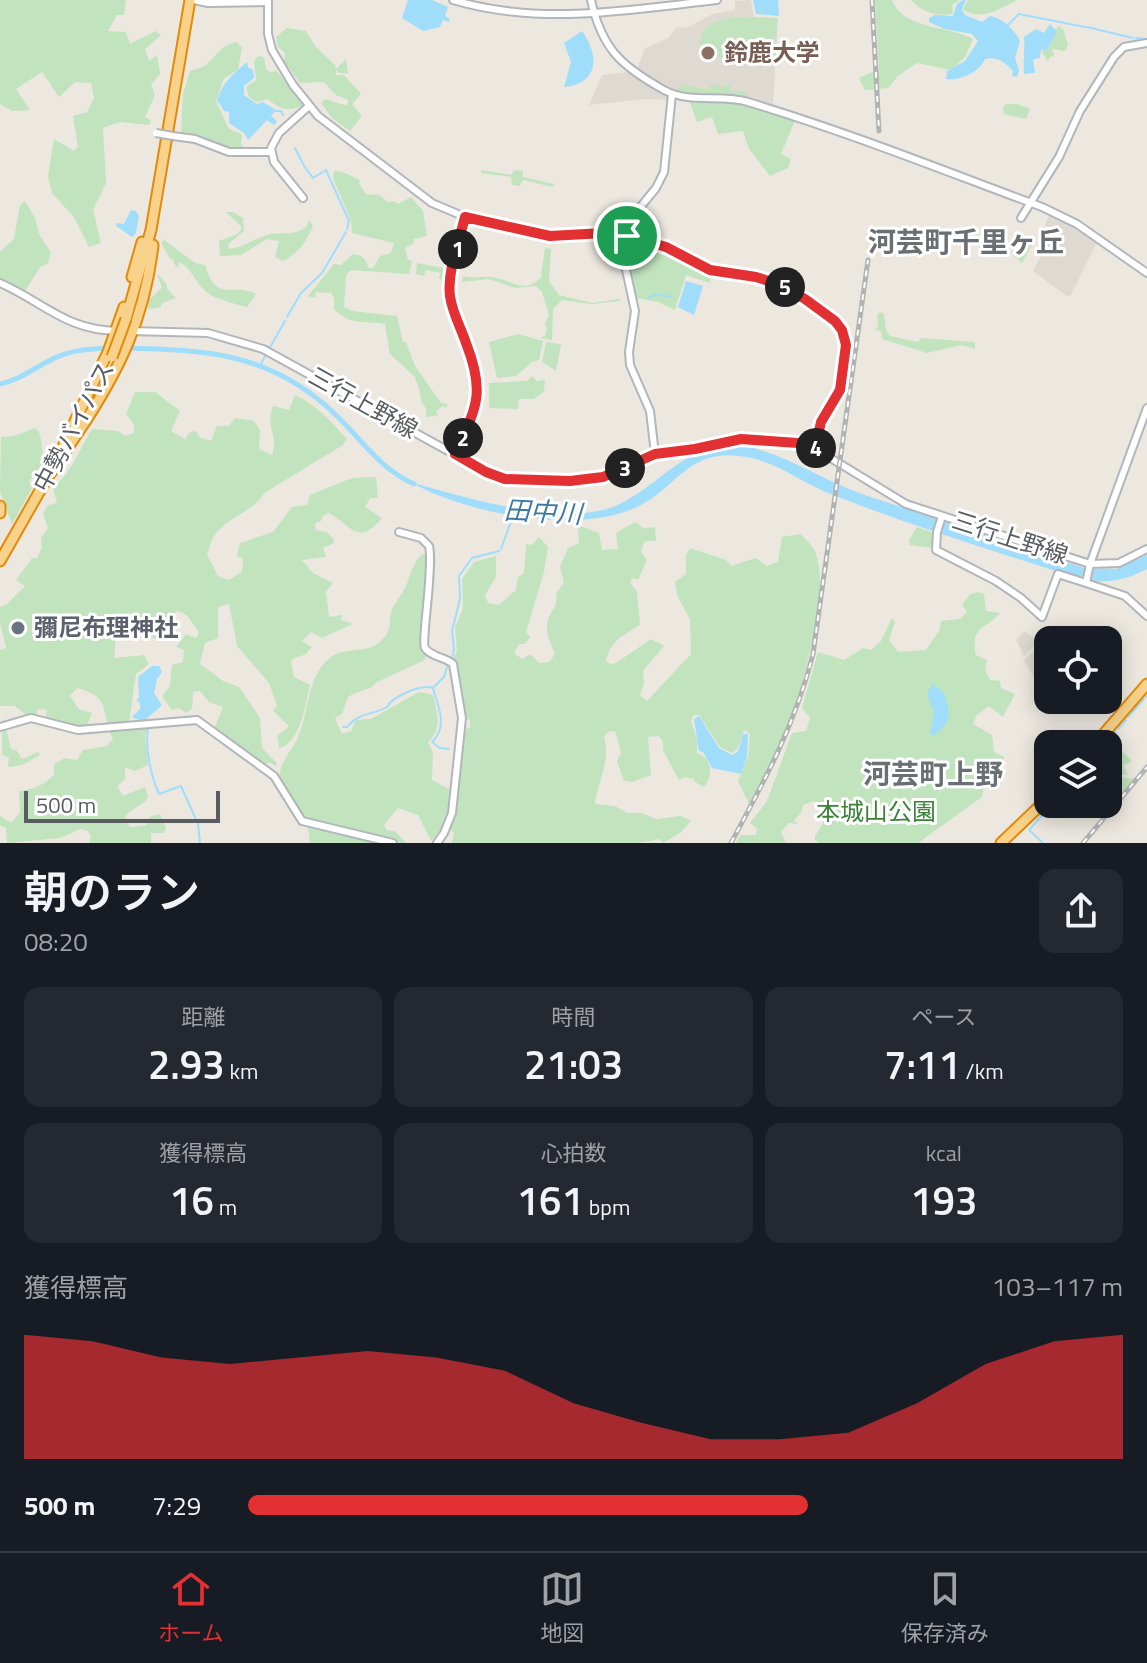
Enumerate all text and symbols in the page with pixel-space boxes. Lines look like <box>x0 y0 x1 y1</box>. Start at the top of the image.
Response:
place label: 鈴鹿大学 <box>724 34 820 70</box>
marker: 鈴鹿大学 <box>699 44 717 62</box>
pin <box>593 202 661 270</box>
icon: arrive <box>605 214 649 258</box>
district label: 河芸町千里ヶ丘 <box>868 220 1064 263</box>
pin: 1 <box>438 229 478 269</box>
text: 1 <box>452 232 464 266</box>
pin: 5 <box>765 267 805 307</box>
text: 5 <box>779 270 791 304</box>
street label: 中勢バイパス <box>24 355 123 498</box>
street label: 三行上野線 <box>302 357 425 447</box>
pin: 2 <box>443 418 483 458</box>
text: 2 <box>457 421 469 455</box>
pin: 4 <box>796 428 836 468</box>
text: 4 <box>810 431 822 465</box>
pin: 3 <box>605 448 645 488</box>
text: 3 <box>619 451 631 485</box>
water label: 田中川 <box>503 490 586 533</box>
street label: 三行上野線 <box>948 501 1073 573</box>
place label: 彌尼布理神社 <box>34 609 178 645</box>
marker: 彌尼布理神社 <box>9 619 27 637</box>
map controls <box>1034 626 1122 818</box>
button: locate <box>1034 626 1122 714</box>
button: layers <box>1034 730 1122 818</box>
district label: 河芸町上野 <box>863 752 1003 795</box>
scale bar <box>24 787 220 823</box>
text: 500 m <box>36 788 96 822</box>
park label: 本城山公園 <box>816 793 936 829</box>
text: 朝のラン <box>24 858 200 925</box>
button: share <box>1039 869 1123 953</box>
text: 08:20 <box>24 922 88 961</box>
text: 距離 <box>181 1000 225 1034</box>
text: 時間 <box>551 1000 596 1034</box>
text: ペース <box>911 1000 976 1034</box>
text: 2.93 <box>148 1034 225 1095</box>
text: 21:03 <box>524 1034 623 1095</box>
text: 7:11 <box>884 1034 961 1095</box>
text: km <box>225 1054 258 1088</box>
text: /km <box>961 1054 1004 1088</box>
text: 獲得標高 <box>159 1136 247 1170</box>
text: 心拍数 <box>540 1136 607 1170</box>
text: kcal <box>926 1136 962 1170</box>
text: 16 <box>169 1170 214 1231</box>
text: 161 <box>517 1170 584 1231</box>
text: 193 <box>910 1170 977 1231</box>
text: m <box>214 1190 237 1224</box>
text: bpm <box>584 1190 630 1224</box>
text: 103–117 m <box>992 1267 1123 1306</box>
text: 獲得標高 <box>24 1268 128 1307</box>
text: 500 m <box>24 1486 95 1525</box>
text: 7:29 <box>152 1486 201 1525</box>
tab: ホーム <box>158 1567 224 1650</box>
tab: 地図 <box>540 1567 584 1650</box>
tab: 保存済み <box>901 1567 989 1650</box>

